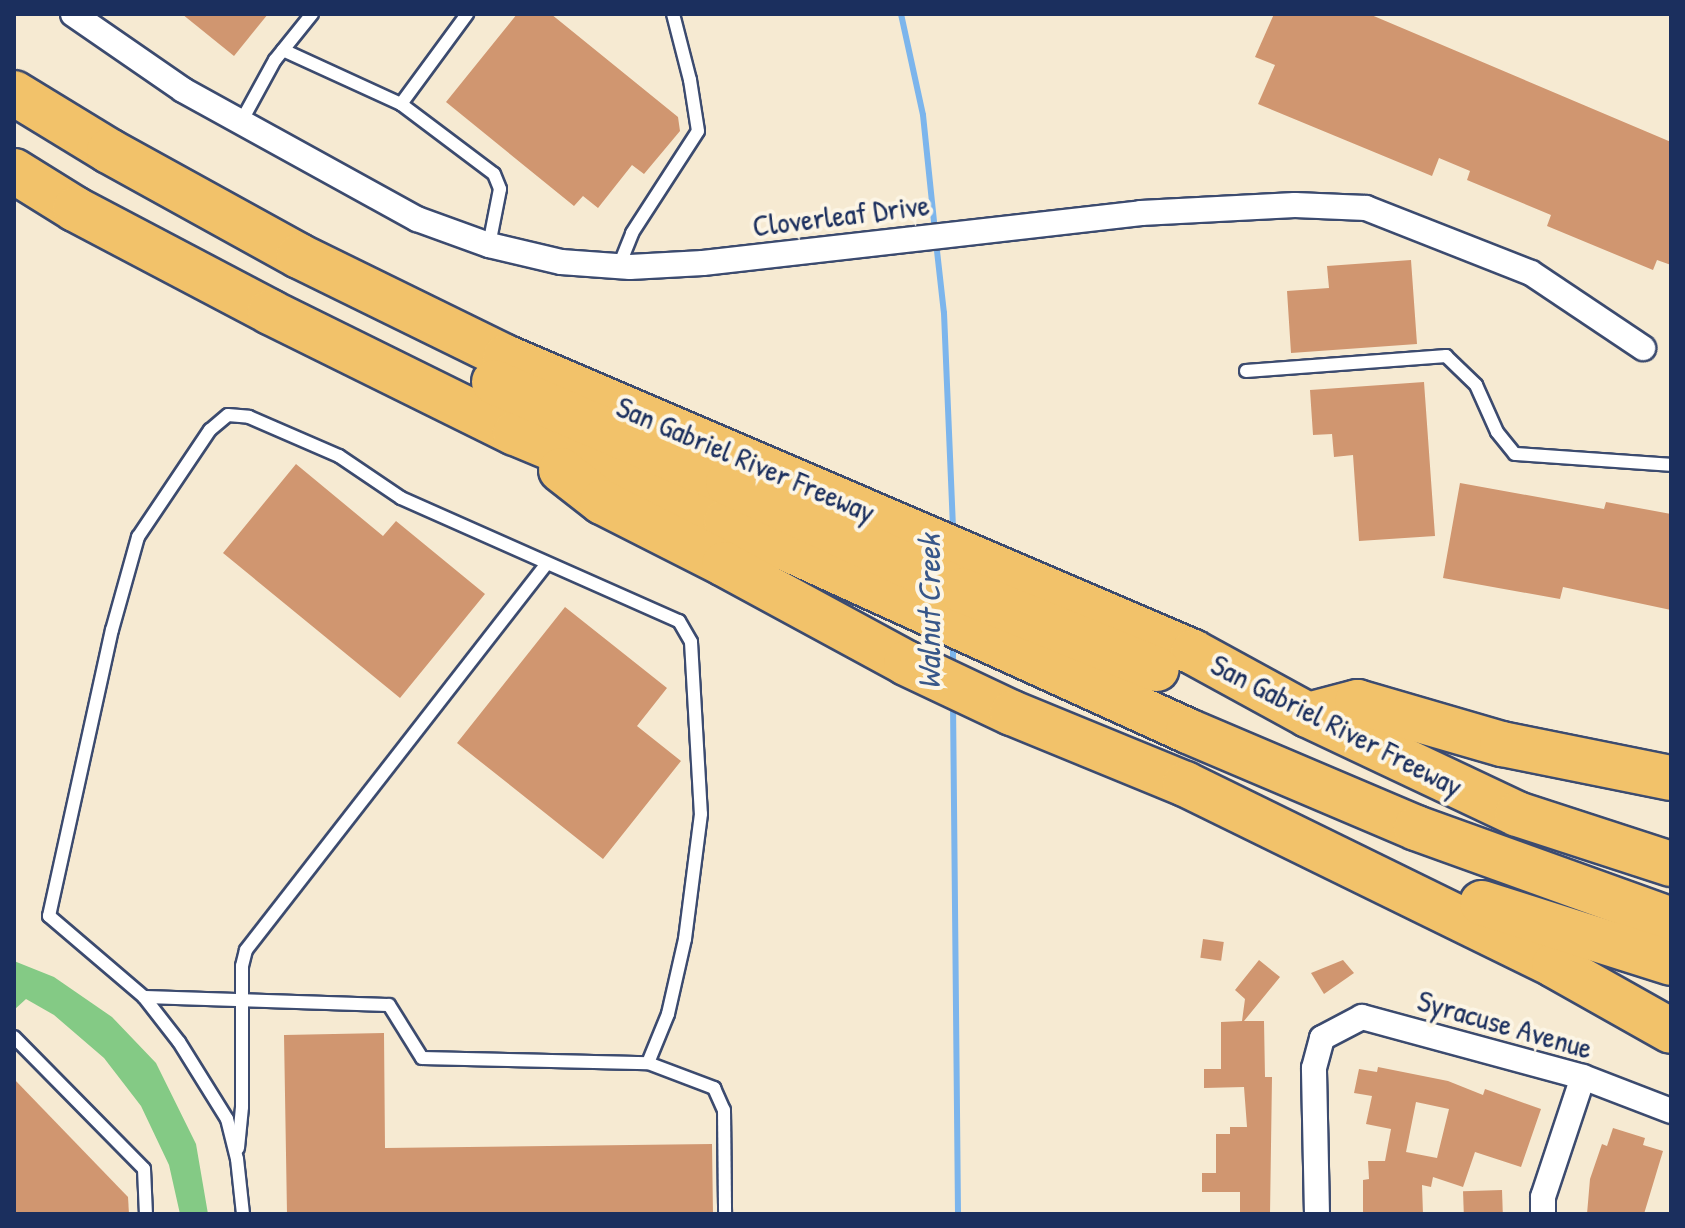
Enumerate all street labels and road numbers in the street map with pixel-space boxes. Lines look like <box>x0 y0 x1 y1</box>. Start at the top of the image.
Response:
street label: Cloverleaf Drive <box>751 186 931 244</box>
street label: San Gabriel River Freeway <box>611 388 881 530</box>
street label: San Gabriel River Freeway <box>1205 646 1469 804</box>
street label: Syracuse Avenue <box>1414 982 1596 1066</box>

